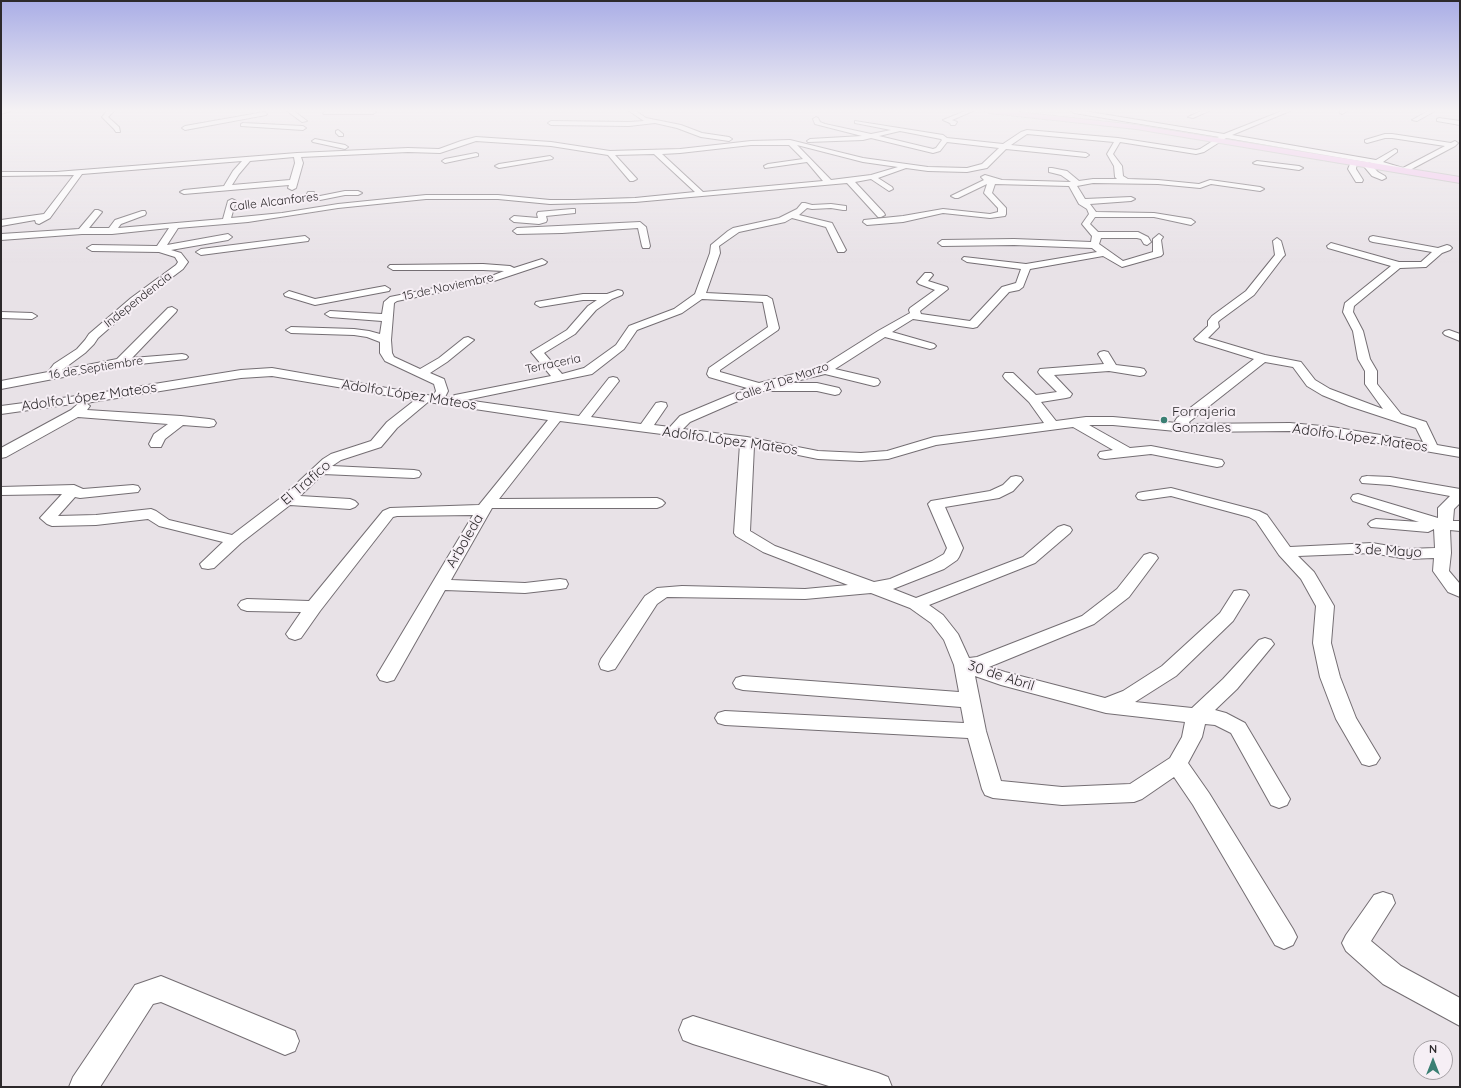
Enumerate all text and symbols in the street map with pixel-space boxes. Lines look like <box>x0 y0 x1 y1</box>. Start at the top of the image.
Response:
street label: Calle Alcanfores <box>229 189 319 215</box>
street label: Independencia <box>101 269 175 331</box>
street label: 15 de Noviembre <box>401 270 495 304</box>
street label: Terraceria <box>524 351 582 377</box>
street label: 16 de Septiembre <box>48 353 144 383</box>
street label: Calle 21 De Marzo <box>733 359 831 405</box>
street label: Adolfo López Mateos <box>340 376 478 414</box>
street label: Adolfo López Mateos <box>20 379 158 415</box>
place label: Forrajeria Gonzales <box>1172 404 1236 436</box>
marker: Forrajeria Gonzales <box>1159 415 1169 425</box>
street label: Adolfo López Mateos <box>1291 420 1429 456</box>
street label: Adolfo López Mateos <box>661 423 799 459</box>
street label: El Trafico <box>278 457 334 509</box>
street label: Arboleda <box>443 511 487 571</box>
street label: 3 de Mayo <box>1354 541 1422 561</box>
street label: 30 de Abril <box>966 657 1036 695</box>
north arrow <box>1413 1040 1453 1080</box>
text: N <box>1429 1042 1437 1056</box>

